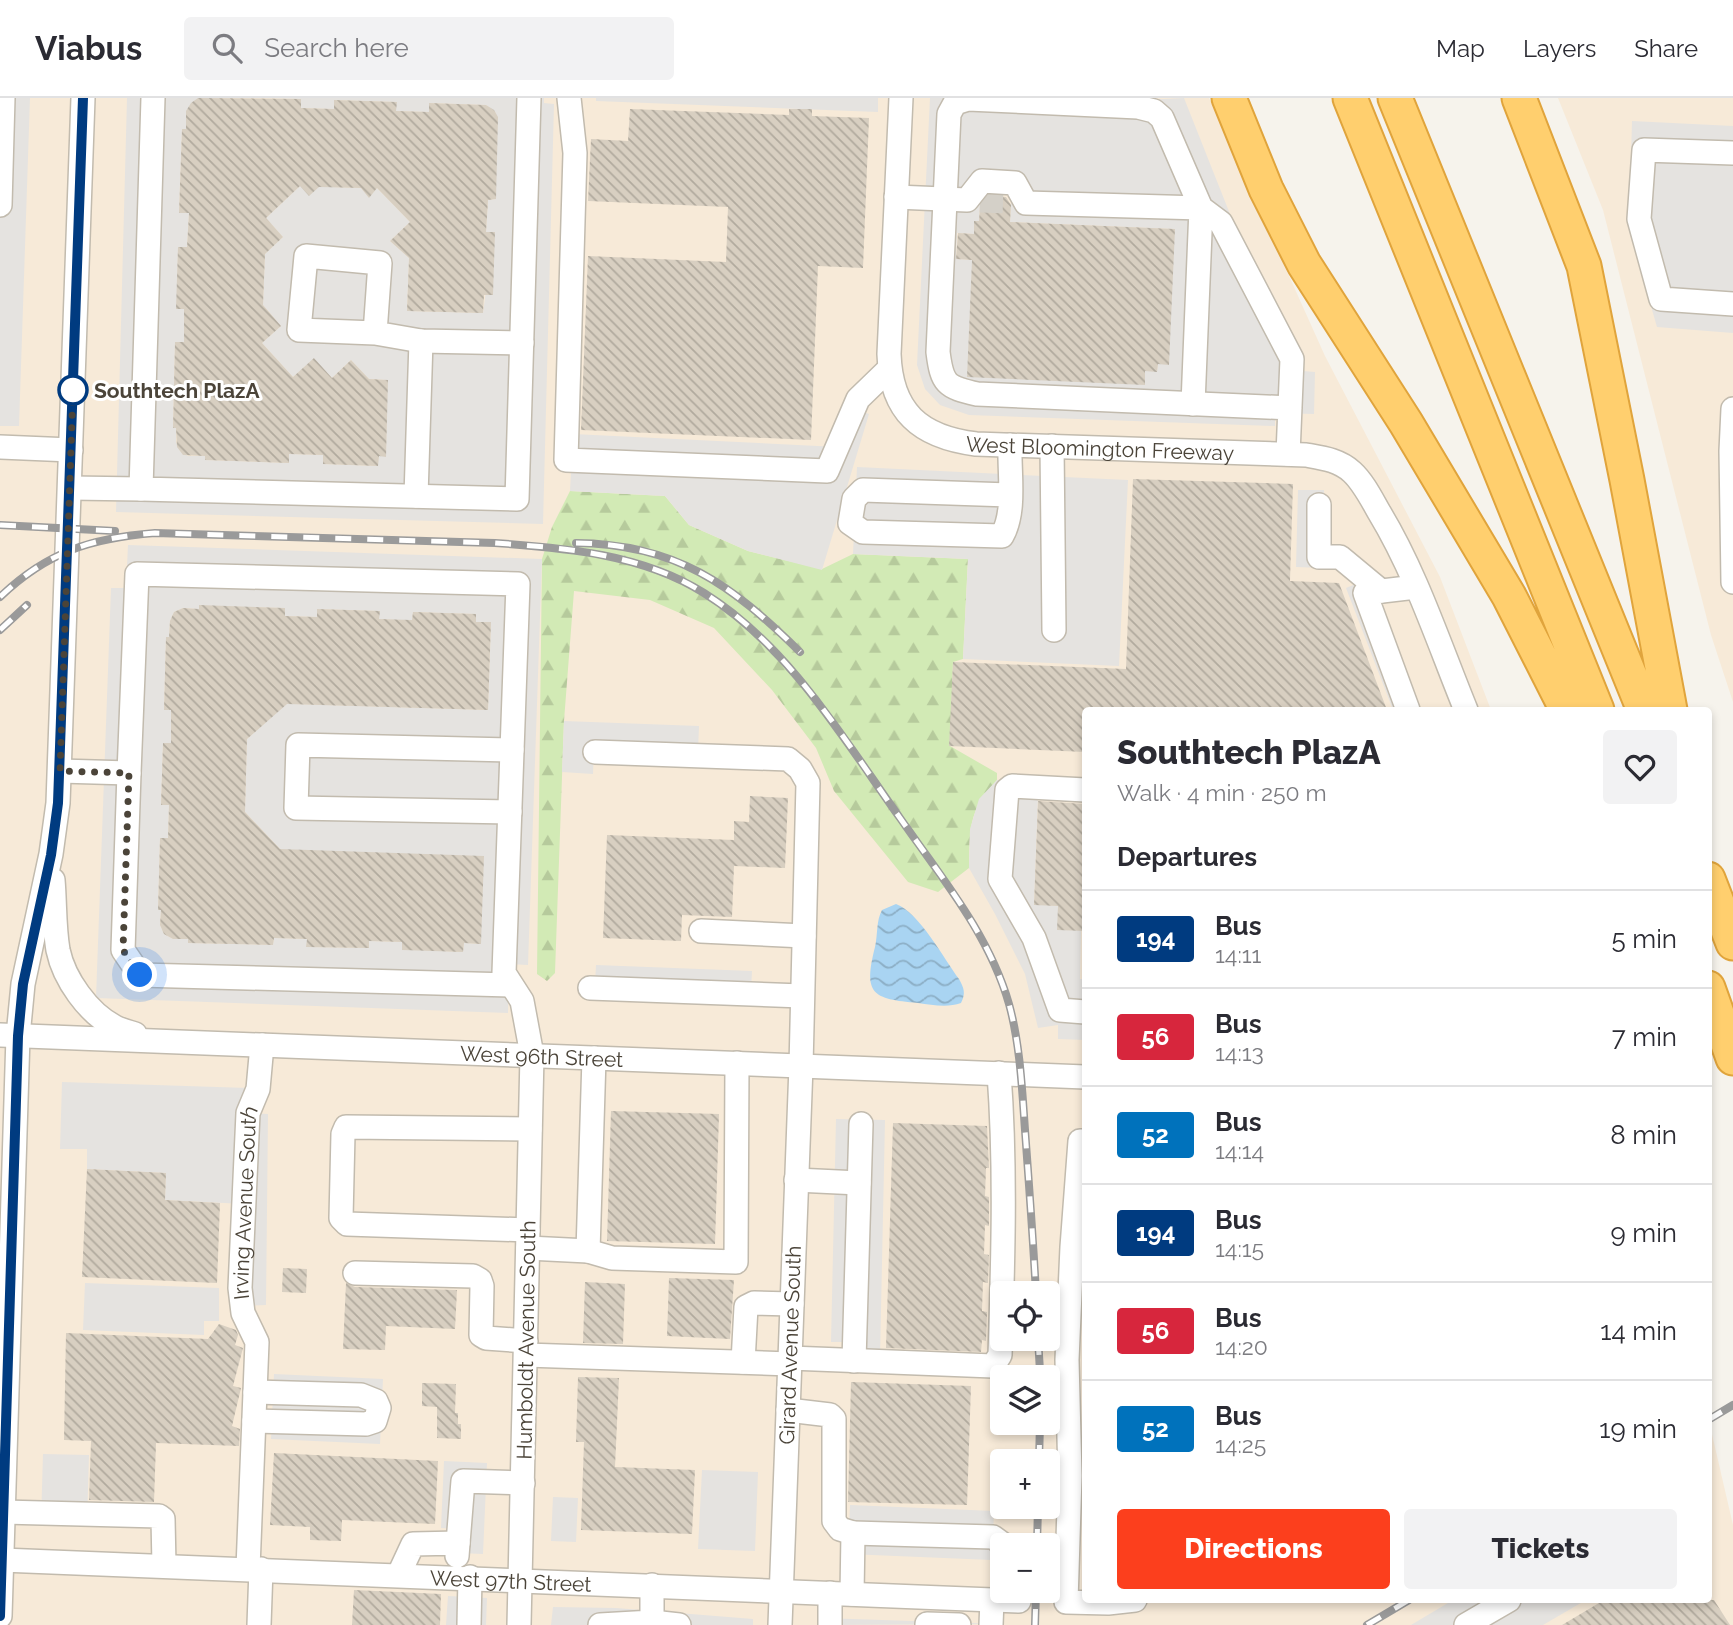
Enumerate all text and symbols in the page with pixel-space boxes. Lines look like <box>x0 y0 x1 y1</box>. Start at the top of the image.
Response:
search box <box>184 17 674 80</box>
text: Viabus <box>35 29 142 68</box>
icon: search <box>208 29 246 67</box>
text: Search here <box>264 33 409 63</box>
text: Map <box>1436 34 1485 63</box>
text: Layers <box>1523 34 1596 63</box>
text: Share <box>1634 34 1698 63</box>
marker: Southtech PlazA <box>58 375 88 405</box>
place label: Southtech PlazA <box>94 378 260 403</box>
street label: West Bloomington Freeway <box>964 430 1234 465</box>
button: heart <box>1603 730 1677 804</box>
text: Southtech PlazA <box>1117 733 1381 772</box>
text: Walk · 4 min · 250 m <box>1117 779 1327 806</box>
text: Departures <box>1117 842 1257 872</box>
text: Bus <box>1215 911 1262 941</box>
text: 194 <box>1136 924 1175 953</box>
text: 5 min <box>1611 924 1677 954</box>
text: 14:11 <box>1215 941 1261 968</box>
your location <box>122 957 157 992</box>
text: Bus <box>1215 1009 1262 1039</box>
text: 56 <box>1142 1022 1169 1051</box>
text: 7 min <box>1612 1022 1677 1052</box>
text: 14:13 <box>1215 1039 1264 1066</box>
street label: West 96th Street <box>459 1040 624 1072</box>
street label: Irving Avenue South <box>227 1101 262 1301</box>
text: Bus <box>1215 1107 1262 1137</box>
text: 52 <box>1142 1120 1169 1149</box>
text: 8 min <box>1610 1120 1677 1150</box>
text: 14:14 <box>1215 1137 1264 1164</box>
text: Bus <box>1215 1205 1262 1235</box>
text: 194 <box>1136 1218 1175 1247</box>
text: 9 min <box>1610 1218 1677 1248</box>
street label: Humboldt Avenue South <box>511 1220 541 1460</box>
text: 14:15 <box>1215 1235 1264 1262</box>
street label: Girard Avenue South <box>774 1245 806 1445</box>
map controls <box>990 1281 1060 1603</box>
button: locate <box>990 1281 1060 1351</box>
text: Bus <box>1215 1303 1262 1333</box>
text: 56 <box>1142 1316 1169 1345</box>
text: 14 min <box>1600 1316 1677 1346</box>
text: 14:20 <box>1215 1333 1268 1360</box>
button: layers <box>990 1365 1060 1435</box>
text: Bus <box>1215 1401 1262 1431</box>
text: 52 <box>1142 1414 1169 1443</box>
text: 19 min <box>1599 1414 1677 1444</box>
text: 14:25 <box>1215 1431 1266 1458</box>
button: + <box>990 1449 1060 1519</box>
button: Directions <box>1117 1509 1390 1589</box>
button: Tickets <box>1404 1509 1677 1589</box>
button: − <box>990 1533 1060 1603</box>
street label: West 97th Street <box>429 1565 592 1596</box>

